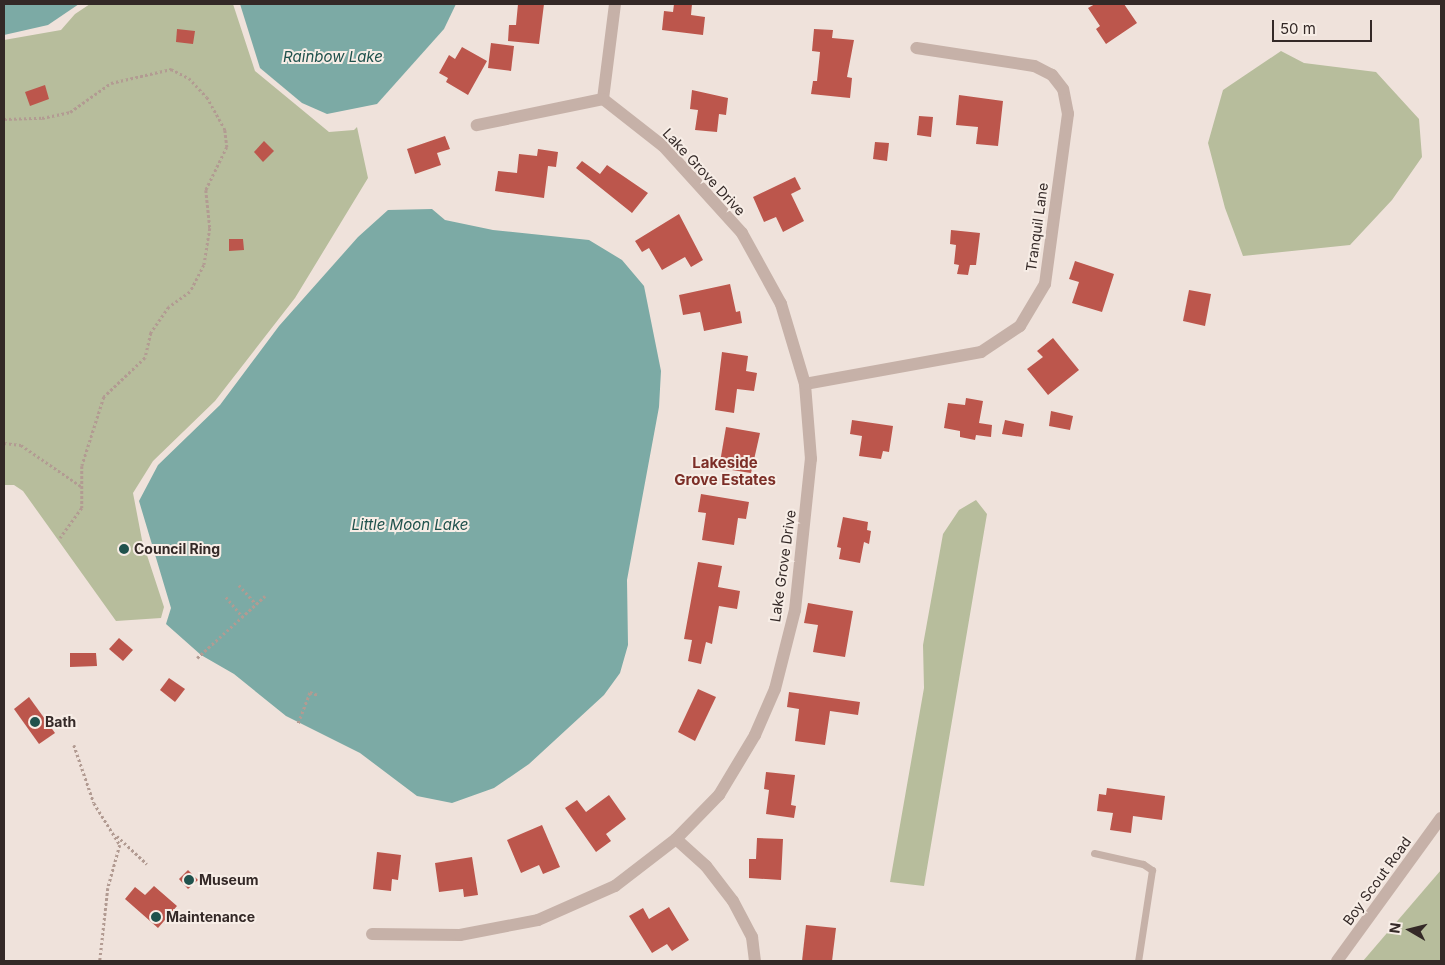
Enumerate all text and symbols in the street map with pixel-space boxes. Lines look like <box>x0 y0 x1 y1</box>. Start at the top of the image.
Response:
scale bar <box>1275 10 1375 42</box>
text: 50 m <box>1280 19 1316 38</box>
water label: Rainbow Lake <box>283 48 383 66</box>
street label: Lake Grove Drive <box>659 125 749 219</box>
street label: Tranquil Lane <box>1022 182 1052 272</box>
district label: Lakeside Grove Estates <box>674 453 776 488</box>
street label: Lake Grove Drive <box>767 509 799 623</box>
water label: Little Moon Lake <box>352 516 468 534</box>
place label: Council Ring <box>134 541 220 557</box>
marker: Council Ring <box>118 543 130 555</box>
place label: Bath <box>45 714 76 730</box>
marker: Bath <box>29 716 41 728</box>
street label: Boy Scout Road <box>1339 834 1415 928</box>
place label: Museum <box>199 872 258 888</box>
marker: Museum <box>183 874 195 886</box>
north arrow <box>1385 905 1435 955</box>
place label: Maintenance <box>166 909 255 925</box>
marker: Maintenance <box>150 911 162 923</box>
text: N <box>1385 921 1404 934</box>

